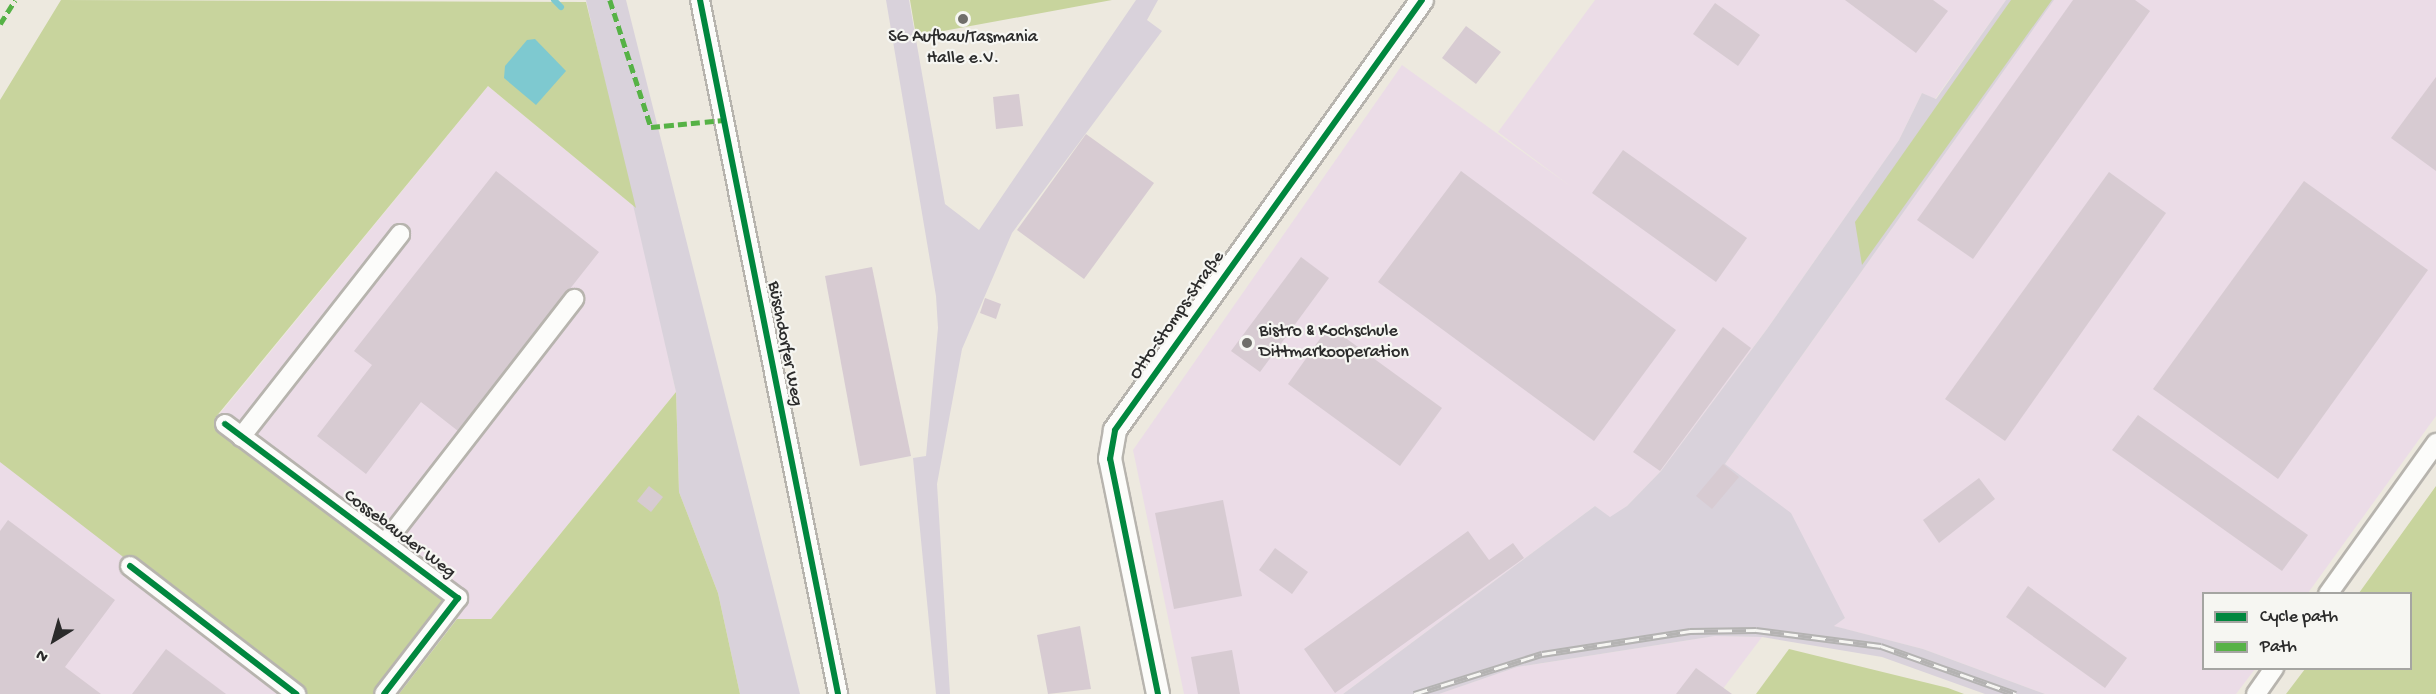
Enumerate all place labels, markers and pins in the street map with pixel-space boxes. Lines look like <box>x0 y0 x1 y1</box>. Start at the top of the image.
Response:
marker: SG Aufbau/Tasmania Halle e.V. <box>956 12 970 26</box>
place label: SG Aufbau/Tasmania Halle e.V. <box>888 28 1038 70</box>
place label: Bistro & Kochschule Dittmarkooperation <box>1259 322 1409 364</box>
marker: Bistro & Kochschule Dittmarkooperation <box>1240 336 1254 350</box>

